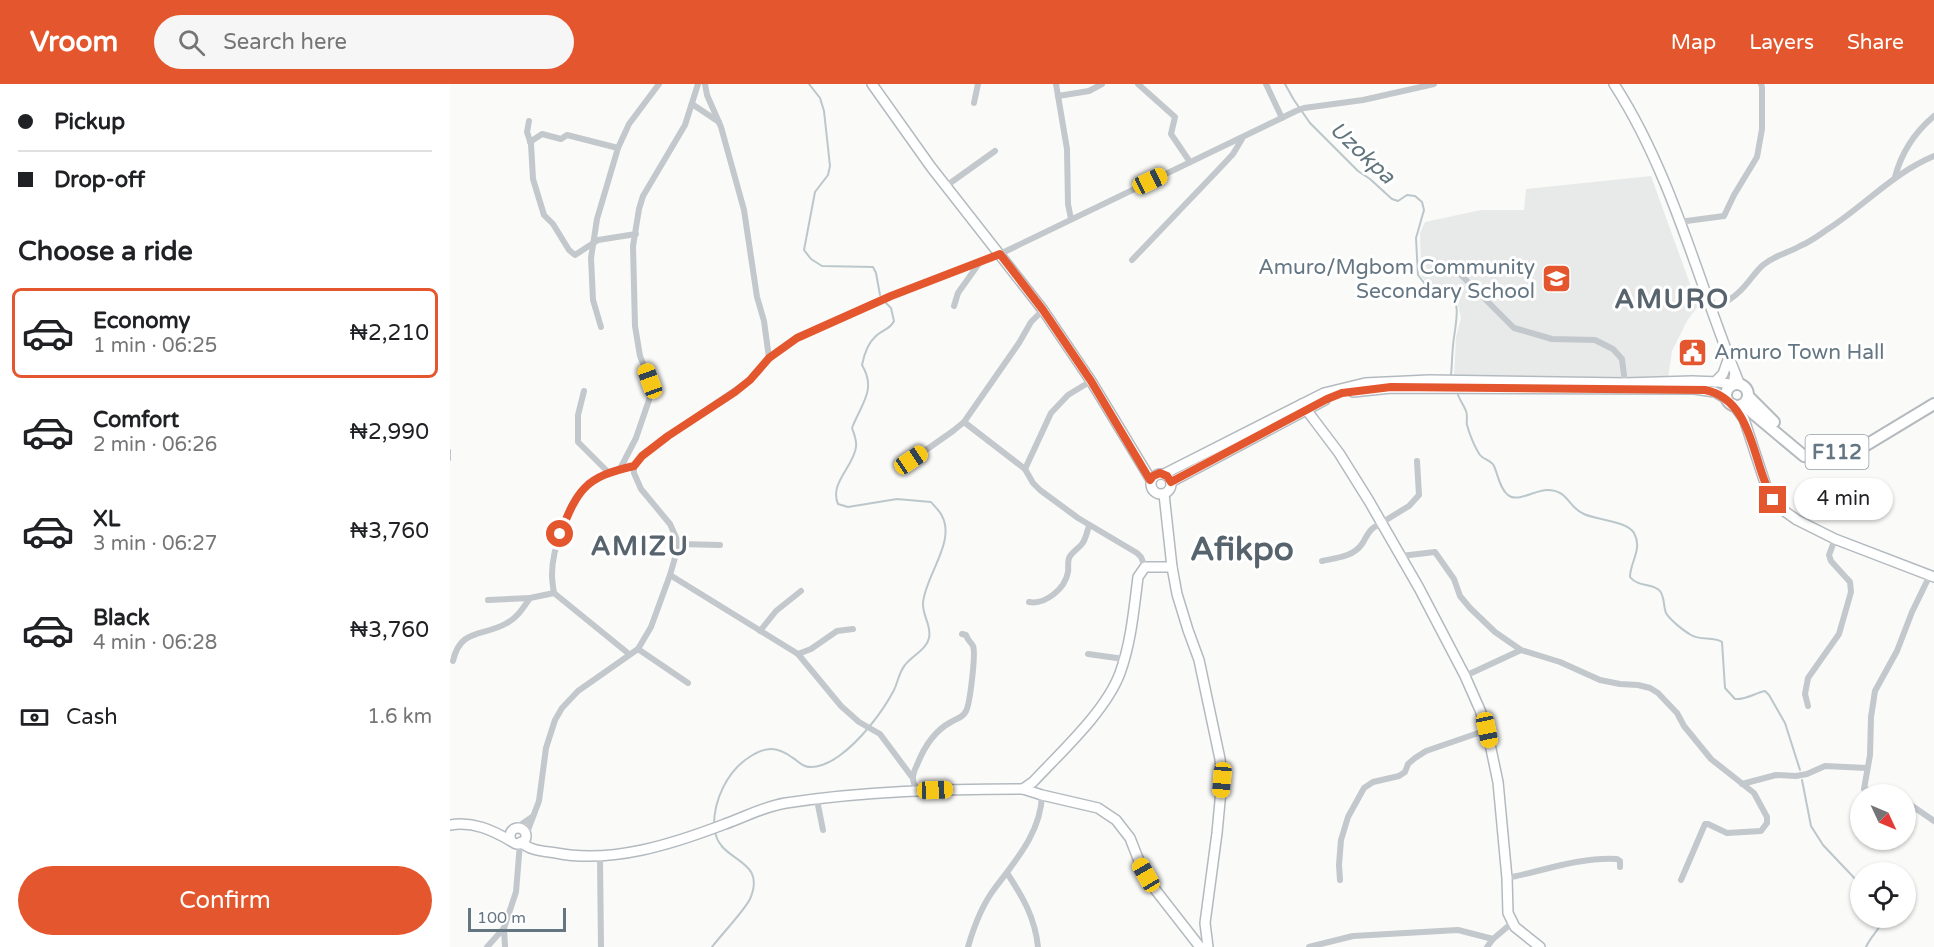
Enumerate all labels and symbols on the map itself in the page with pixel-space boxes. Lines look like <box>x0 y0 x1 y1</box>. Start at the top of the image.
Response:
water label: Uzokpa <box>1324 116 1401 190</box>
car <box>1130 165 1170 197</box>
place label: Amuro/Mgbom Community Secondary School <box>1258 255 1535 304</box>
school or university icon: Amuro/Mgbom Community Secondary School <box>1540 263 1572 295</box>
district label: AMURO <box>1614 283 1730 316</box>
public building icon: Amuro Town Hall <box>1677 336 1709 368</box>
place label: Amuro Town Hall <box>1714 340 1885 365</box>
car <box>635 361 665 401</box>
road number: F112 <box>1806 435 1868 469</box>
car <box>891 442 931 478</box>
callout: 4 min <box>1794 479 1893 521</box>
route end <box>1759 486 1786 513</box>
route start <box>546 520 573 547</box>
district label: AMIZU <box>590 530 690 563</box>
district label: Afikpo <box>1190 530 1294 569</box>
car <box>1474 711 1500 749</box>
car <box>1211 761 1233 799</box>
car <box>917 780 953 800</box>
north arrow <box>1850 784 1916 850</box>
car <box>1129 855 1163 895</box>
scale bar <box>468 905 566 932</box>

